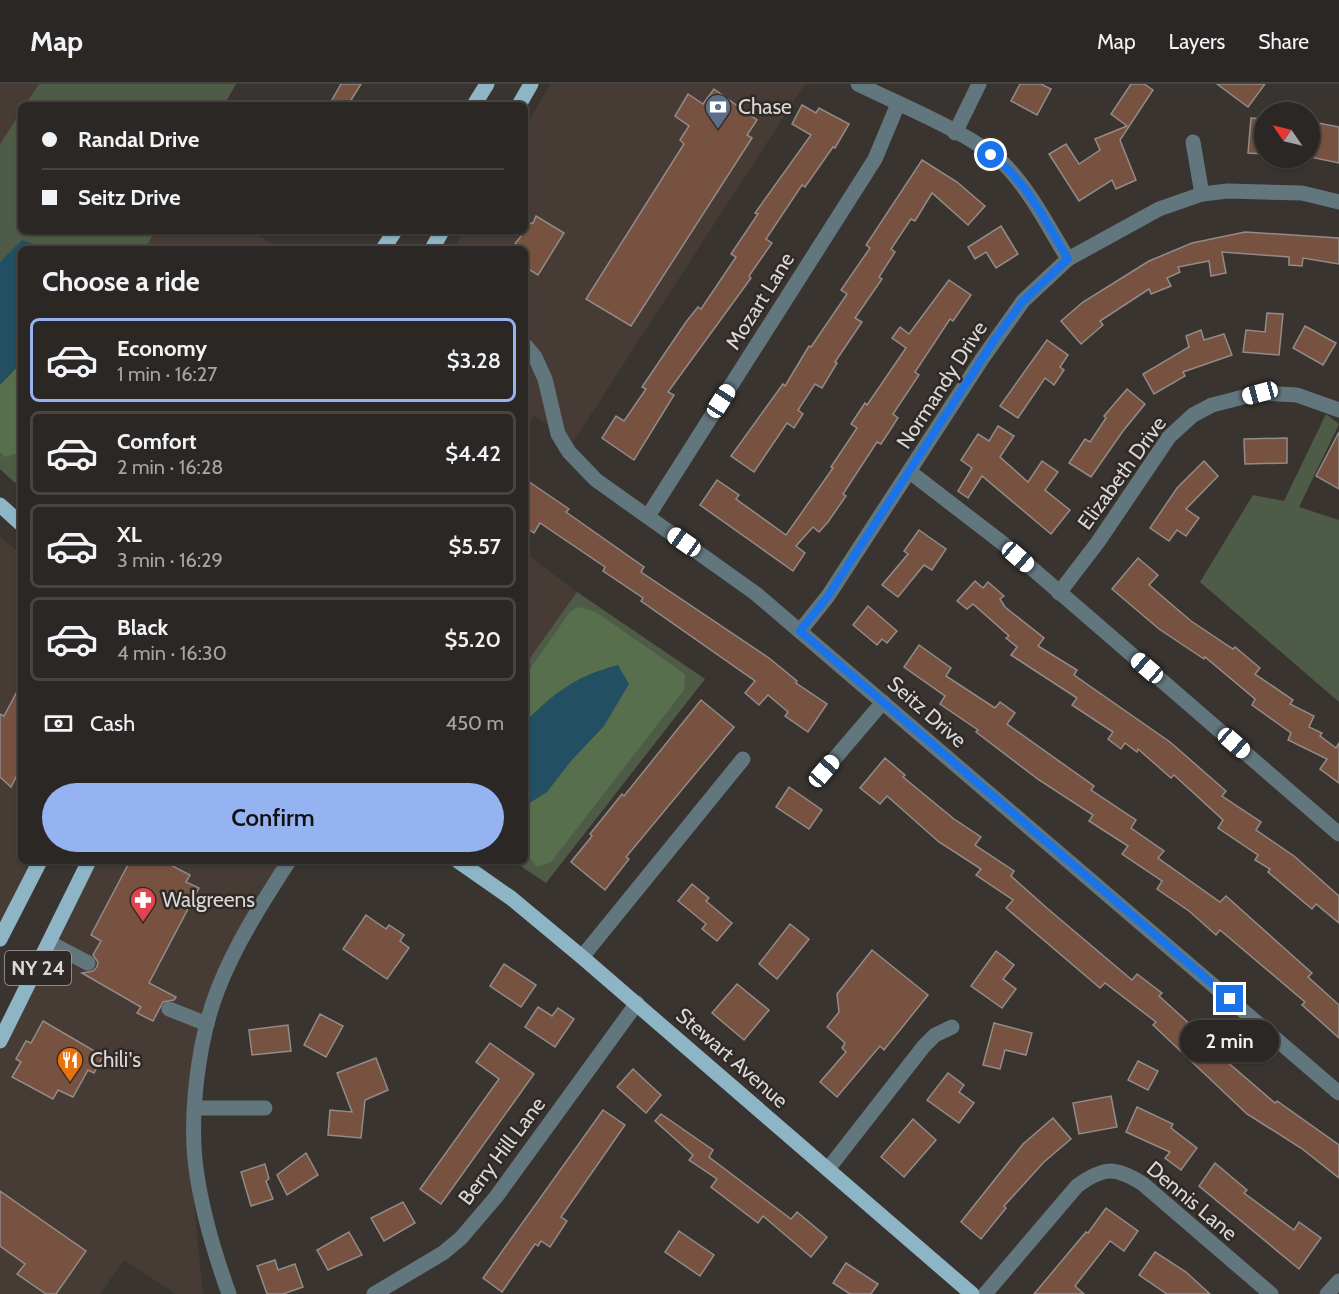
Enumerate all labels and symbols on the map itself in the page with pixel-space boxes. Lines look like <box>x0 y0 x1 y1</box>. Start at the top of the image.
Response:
bank icon: Chase <box>703 92 733 130</box>
place label: Chase <box>738 94 792 119</box>
north arrow <box>1254 102 1320 168</box>
route start <box>977 141 1004 168</box>
street label: Mozart Lane <box>720 247 799 354</box>
street label: Normandy Drive <box>891 316 992 453</box>
car <box>1240 380 1280 406</box>
car <box>704 381 738 421</box>
street label: Elizabeth Drive <box>1072 411 1171 534</box>
car <box>664 524 704 560</box>
car <box>999 538 1037 576</box>
car <box>1128 649 1166 687</box>
street label: Seitz Drive <box>883 671 972 753</box>
car <box>1215 724 1253 762</box>
car <box>805 752 843 790</box>
pharmacy icon: Walgreens <box>128 885 158 923</box>
place label: Walgreens <box>162 887 255 912</box>
road number: NY 24 <box>5 951 71 985</box>
route end <box>1216 985 1243 1012</box>
street label: Stewart Avenue <box>671 1002 794 1113</box>
callout: 2 min <box>1180 1020 1280 1062</box>
restaurant icon: Chili's <box>55 1045 85 1083</box>
place label: Chili's <box>90 1047 141 1072</box>
street label: Berry Hill Lane <box>453 1092 550 1210</box>
street label: Dennis Lane <box>1142 1156 1243 1246</box>

